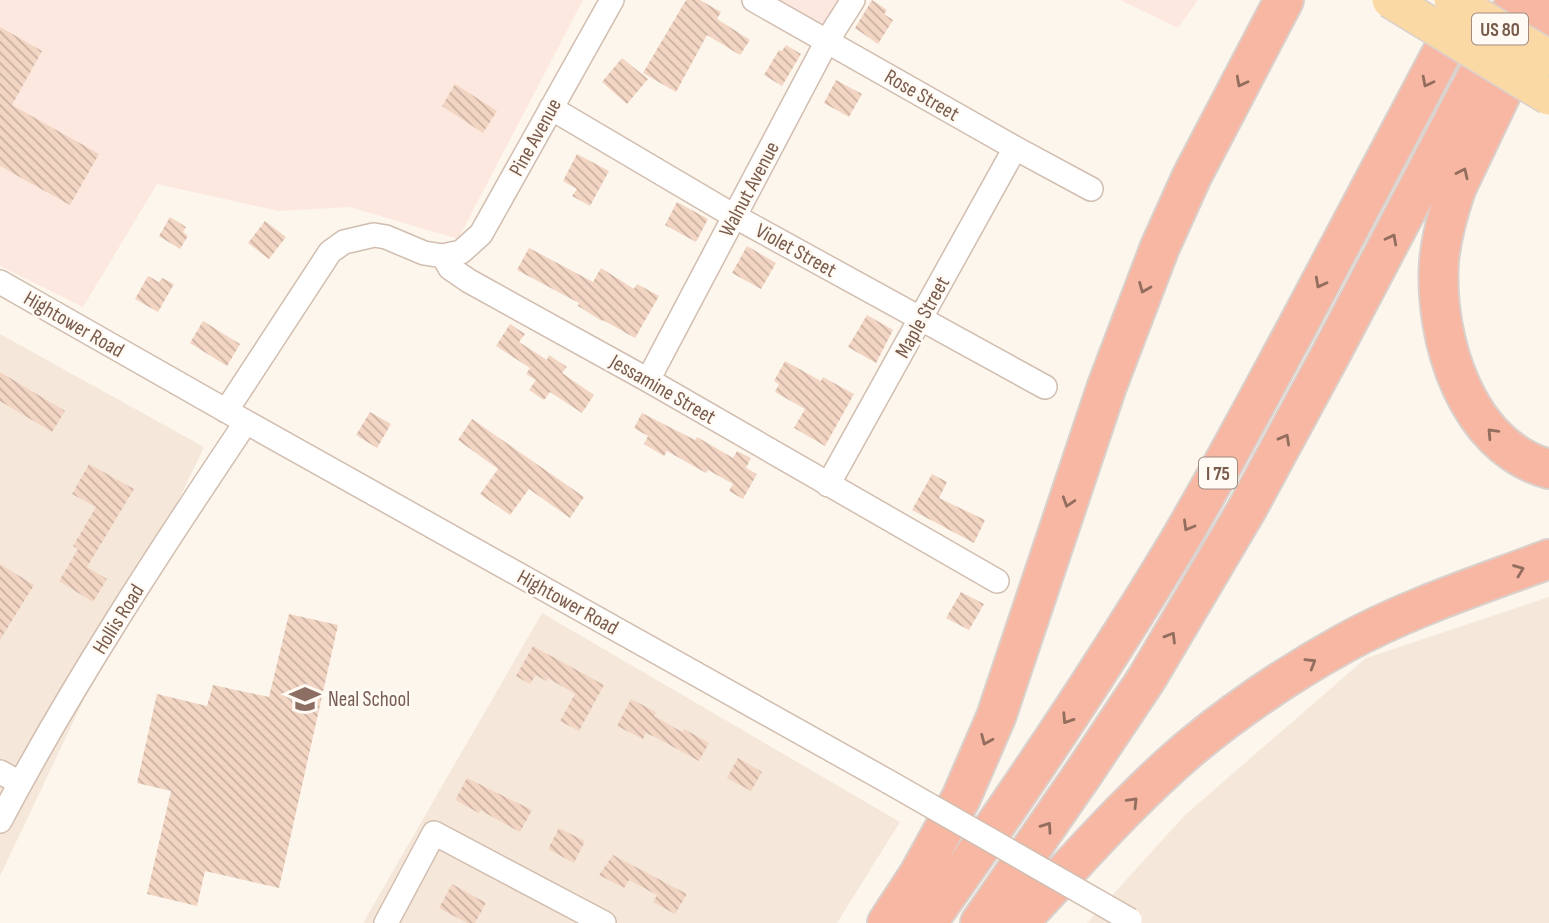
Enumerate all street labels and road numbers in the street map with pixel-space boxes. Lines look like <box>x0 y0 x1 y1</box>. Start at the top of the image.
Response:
road number: US 80 <box>1472 14 1528 44</box>
street label: Rose Street <box>880 64 963 127</box>
street label: Pine Avenue <box>504 94 567 180</box>
street label: Walnut Avenue <box>714 137 785 241</box>
street label: Violet Street <box>751 218 840 283</box>
street label: Maple Street <box>890 272 955 362</box>
street label: Hightower Road <box>19 286 128 363</box>
street label: Jessamine Street <box>605 349 720 430</box>
road number: I 75 <box>1199 458 1237 488</box>
street label: Hightower Road <box>513 564 623 640</box>
street label: Hollis Road <box>87 580 150 659</box>

